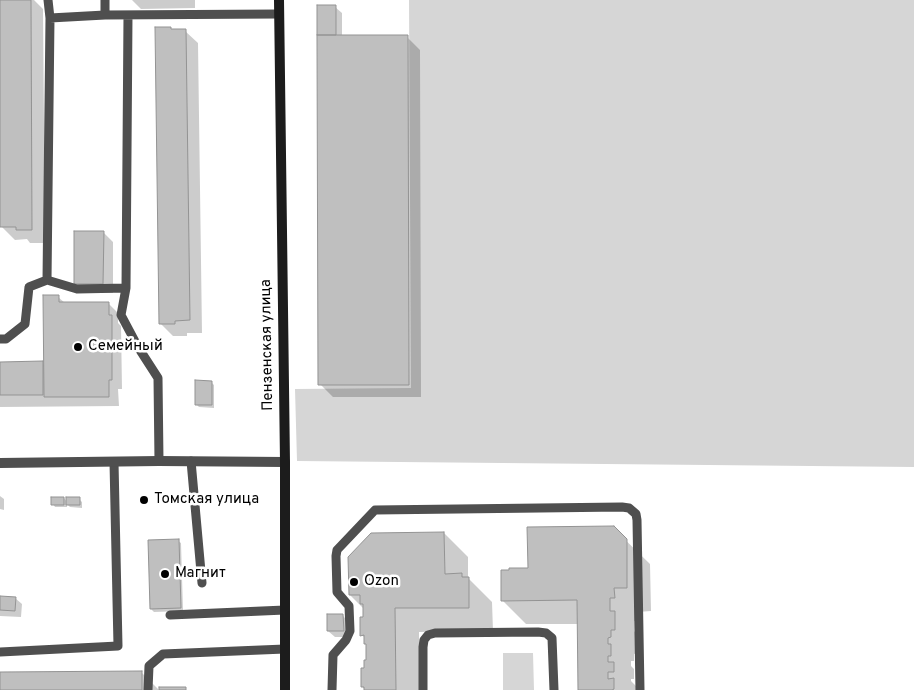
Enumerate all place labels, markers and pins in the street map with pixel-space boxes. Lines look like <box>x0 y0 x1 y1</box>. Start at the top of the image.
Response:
place label: Семейный <box>88 338 163 356</box>
marker: Семейный <box>72 341 84 353</box>
place label: Томская улица <box>154 491 259 509</box>
marker: Томская улица <box>138 494 150 506</box>
place label: Магнит <box>175 565 226 583</box>
marker: Магнит <box>159 568 171 580</box>
place label: Ozon <box>364 573 399 591</box>
marker: Ozon <box>348 576 360 588</box>

